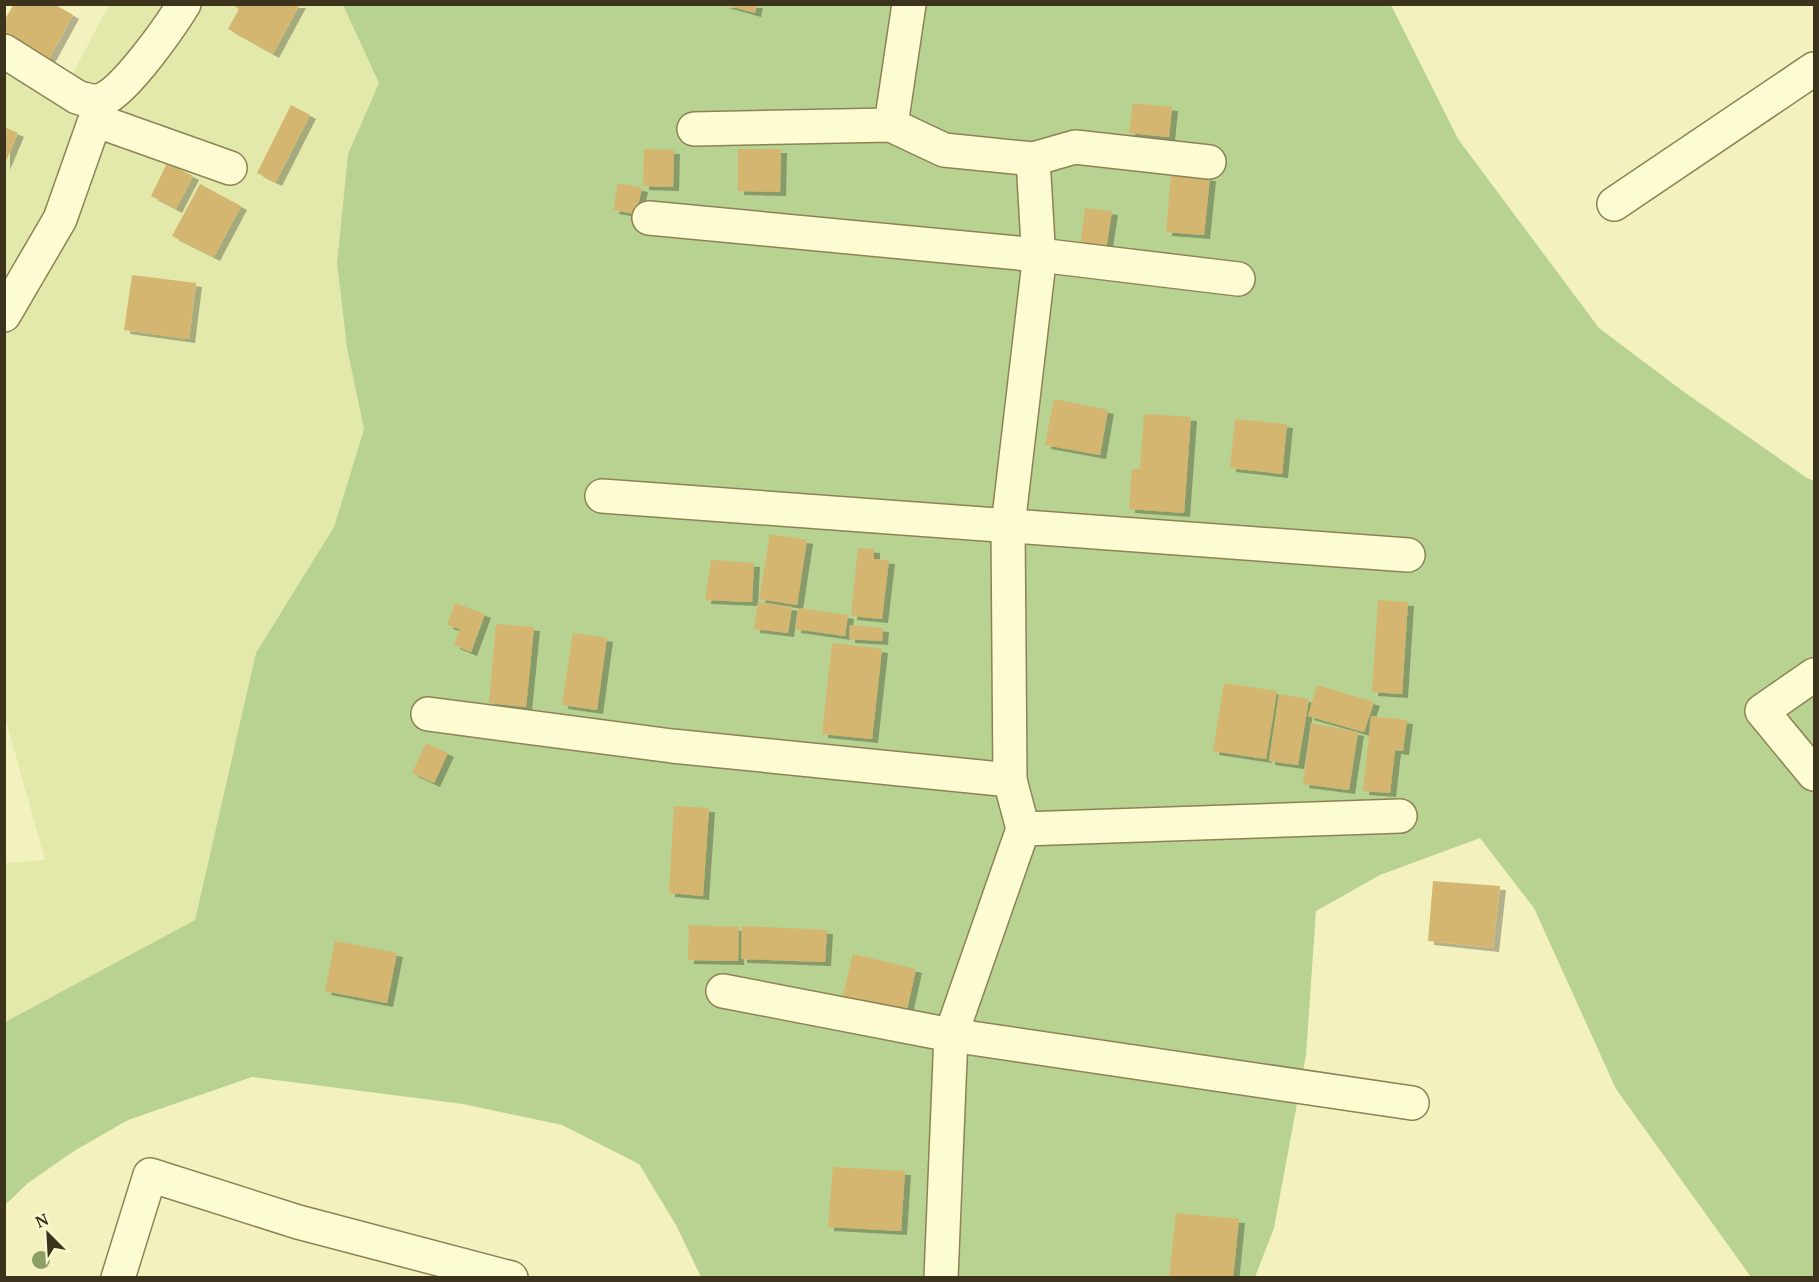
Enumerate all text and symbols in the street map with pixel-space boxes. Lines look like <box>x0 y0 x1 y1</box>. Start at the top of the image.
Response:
north arrow <box>18 1204 78 1264</box>
text: N <box>32 1208 52 1233</box>

